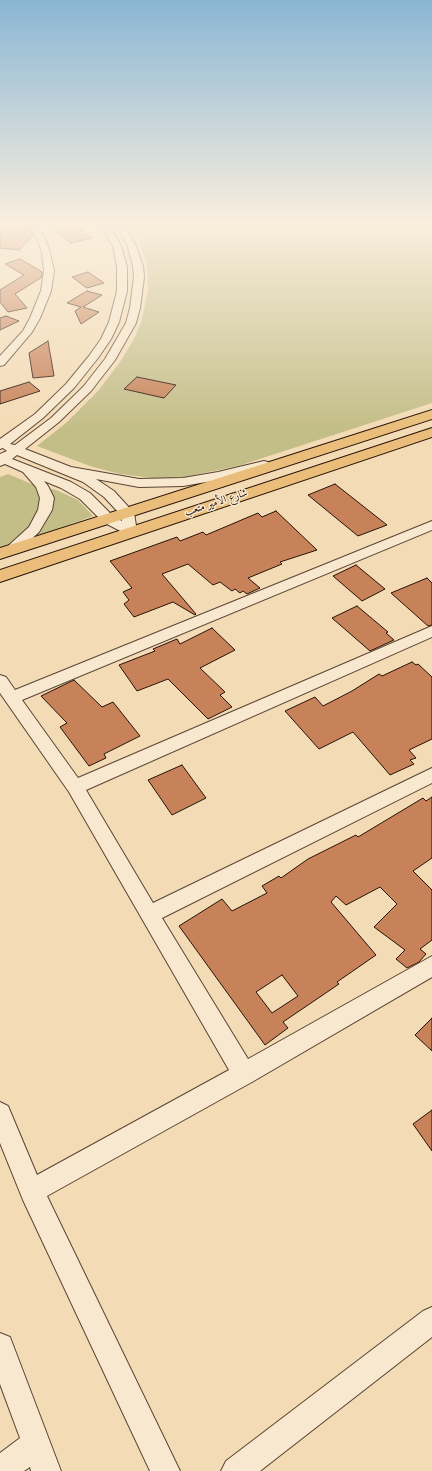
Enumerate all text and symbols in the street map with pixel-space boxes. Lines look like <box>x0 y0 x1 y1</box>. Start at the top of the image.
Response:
street label: شارع الأمير متعب <box>183 487 249 519</box>

